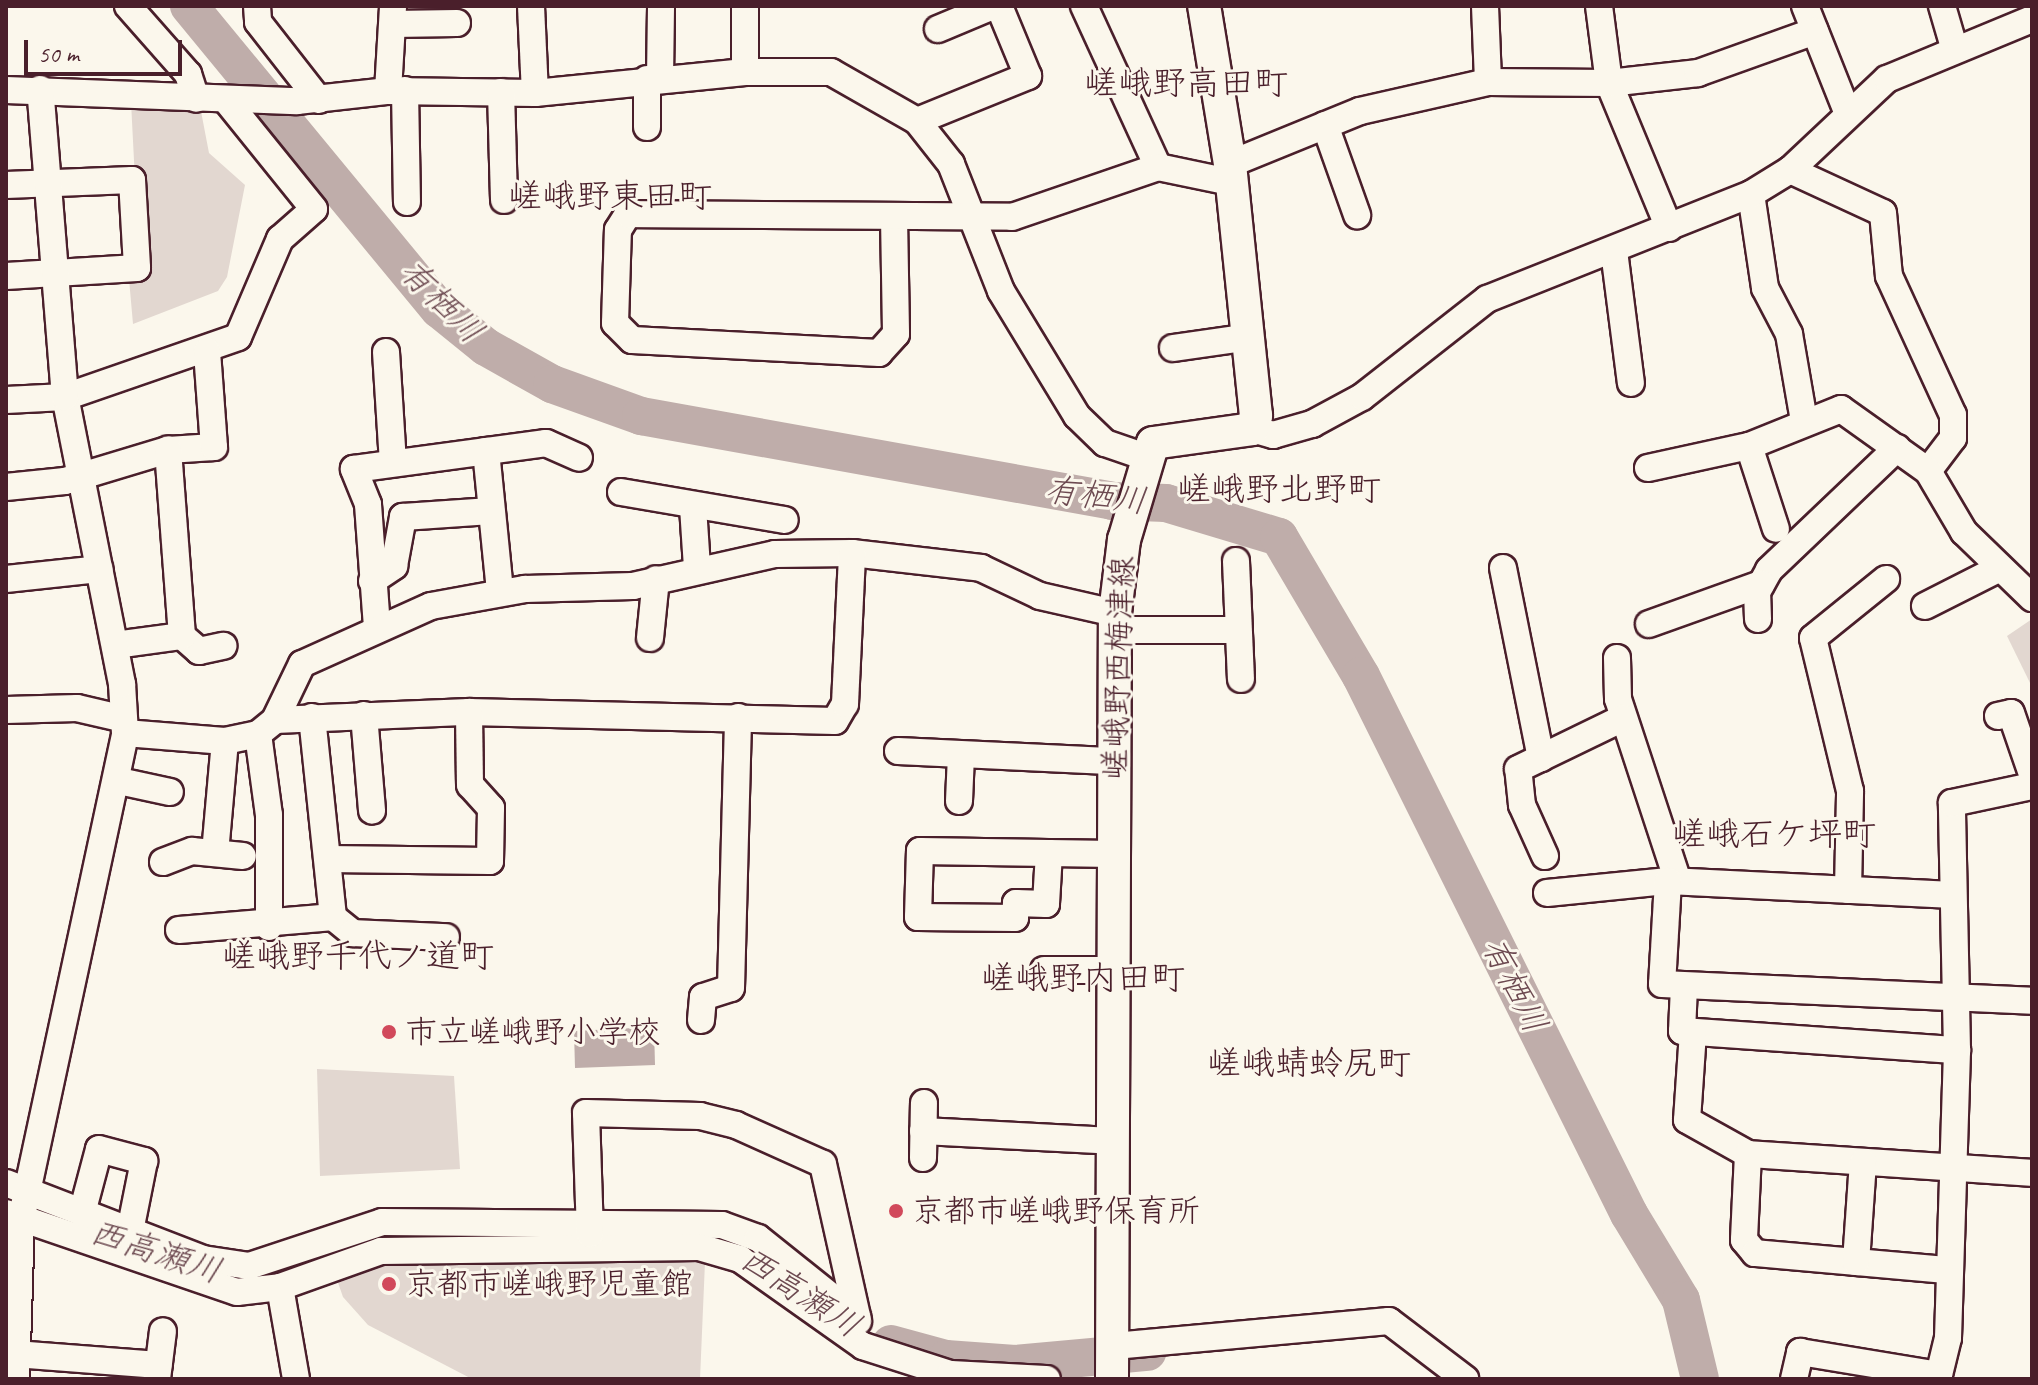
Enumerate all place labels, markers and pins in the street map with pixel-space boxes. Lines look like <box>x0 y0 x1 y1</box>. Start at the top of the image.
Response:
place label: 市立嵯峨野小学校 <box>405 1013 661 1051</box>
marker: 市立嵯峨野小学校 <box>380 1023 398 1041</box>
place label: 京都市嵯峨野保育所 <box>912 1192 1200 1230</box>
marker: 京都市嵯峨野保育所 <box>887 1202 905 1220</box>
place label: 京都市嵯峨野児童館 <box>405 1265 693 1303</box>
marker: 京都市嵯峨野児童館 <box>380 1275 398 1293</box>

